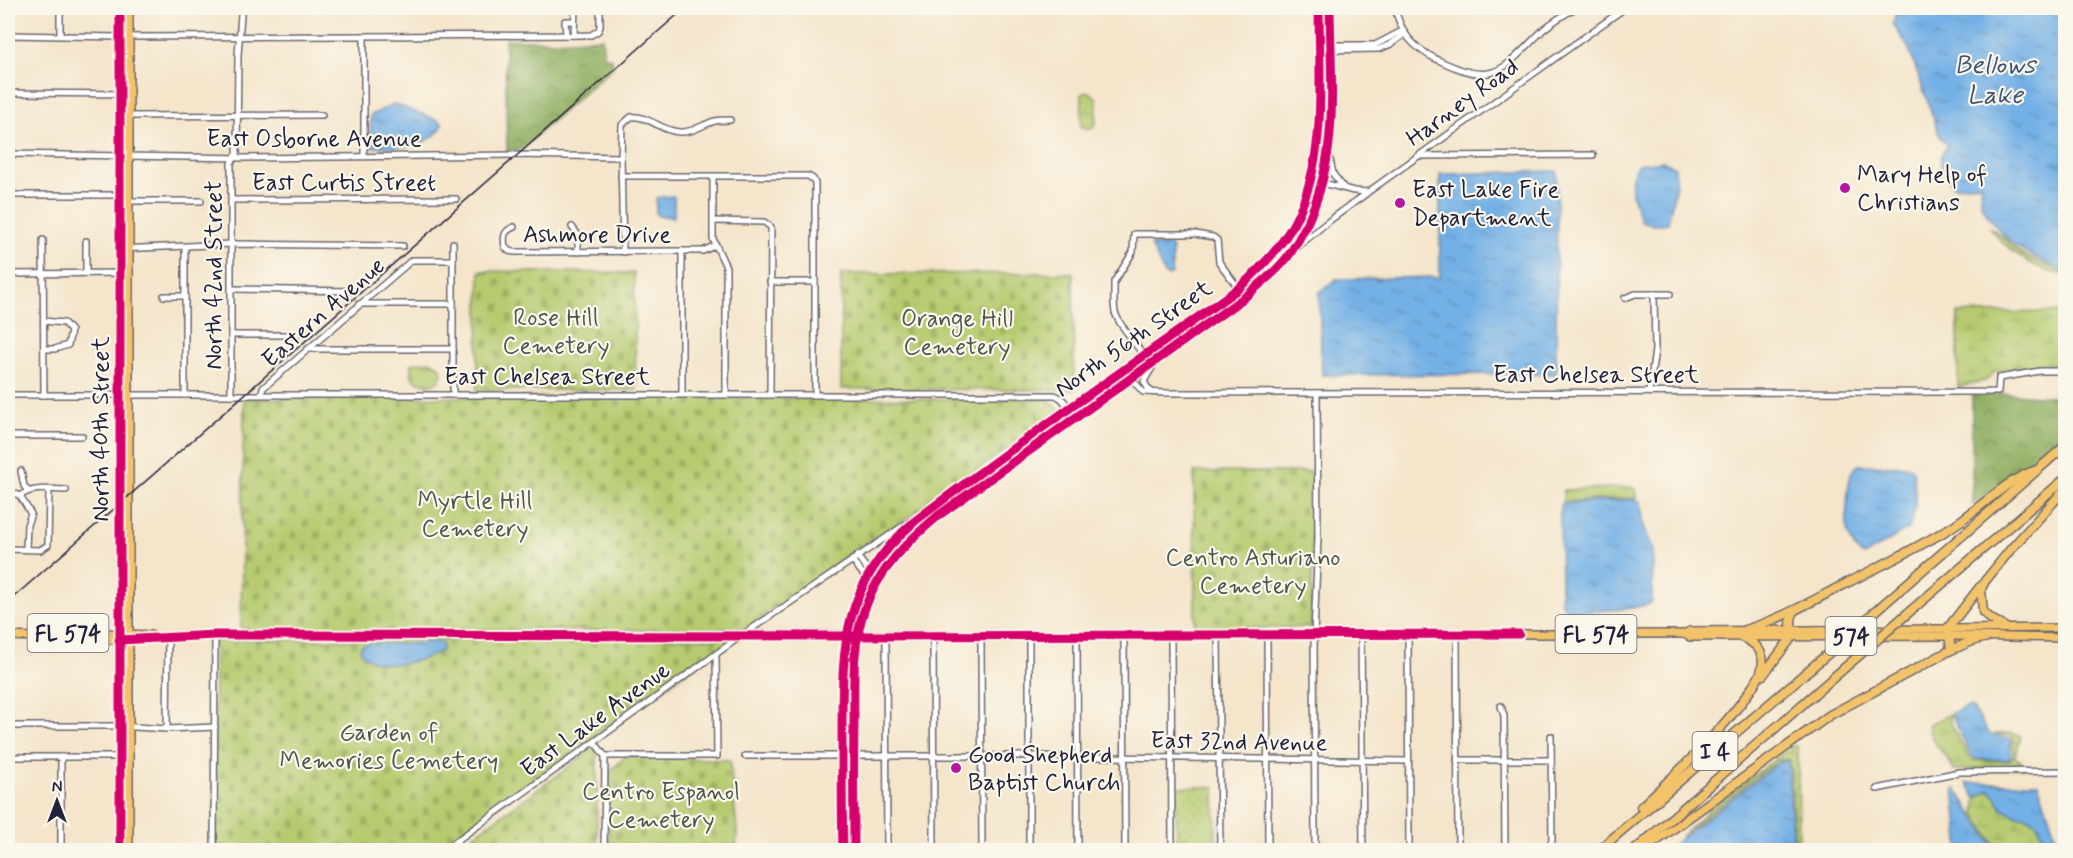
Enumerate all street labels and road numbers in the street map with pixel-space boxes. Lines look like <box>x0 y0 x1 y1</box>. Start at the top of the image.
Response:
street label: Harney Road <box>1400 52 1525 155</box>
street label: East Osborne Avenue <box>206 124 422 155</box>
street label: East Curtis Street <box>252 168 436 199</box>
street label: North 42nd Street <box>199 180 230 370</box>
street label: Ashmore Drive <box>523 220 671 251</box>
street label: Eastern Avenue <box>256 251 392 375</box>
street label: North 56th Street <box>1049 273 1219 405</box>
street label: North 40th Street <box>86 336 117 522</box>
street label: East Chelsea Street <box>1493 360 1699 391</box>
street label: East Chelsea Street <box>444 362 650 393</box>
road number: FL 574 <box>28 614 109 652</box>
road number: FL 574 <box>1556 615 1636 653</box>
road number: 574 <box>1826 617 1876 655</box>
street label: East Lake Avenue <box>515 655 677 785</box>
street label: East 32nd Avenue <box>1150 725 1328 760</box>
road number: I 4 <box>1692 732 1738 770</box>

